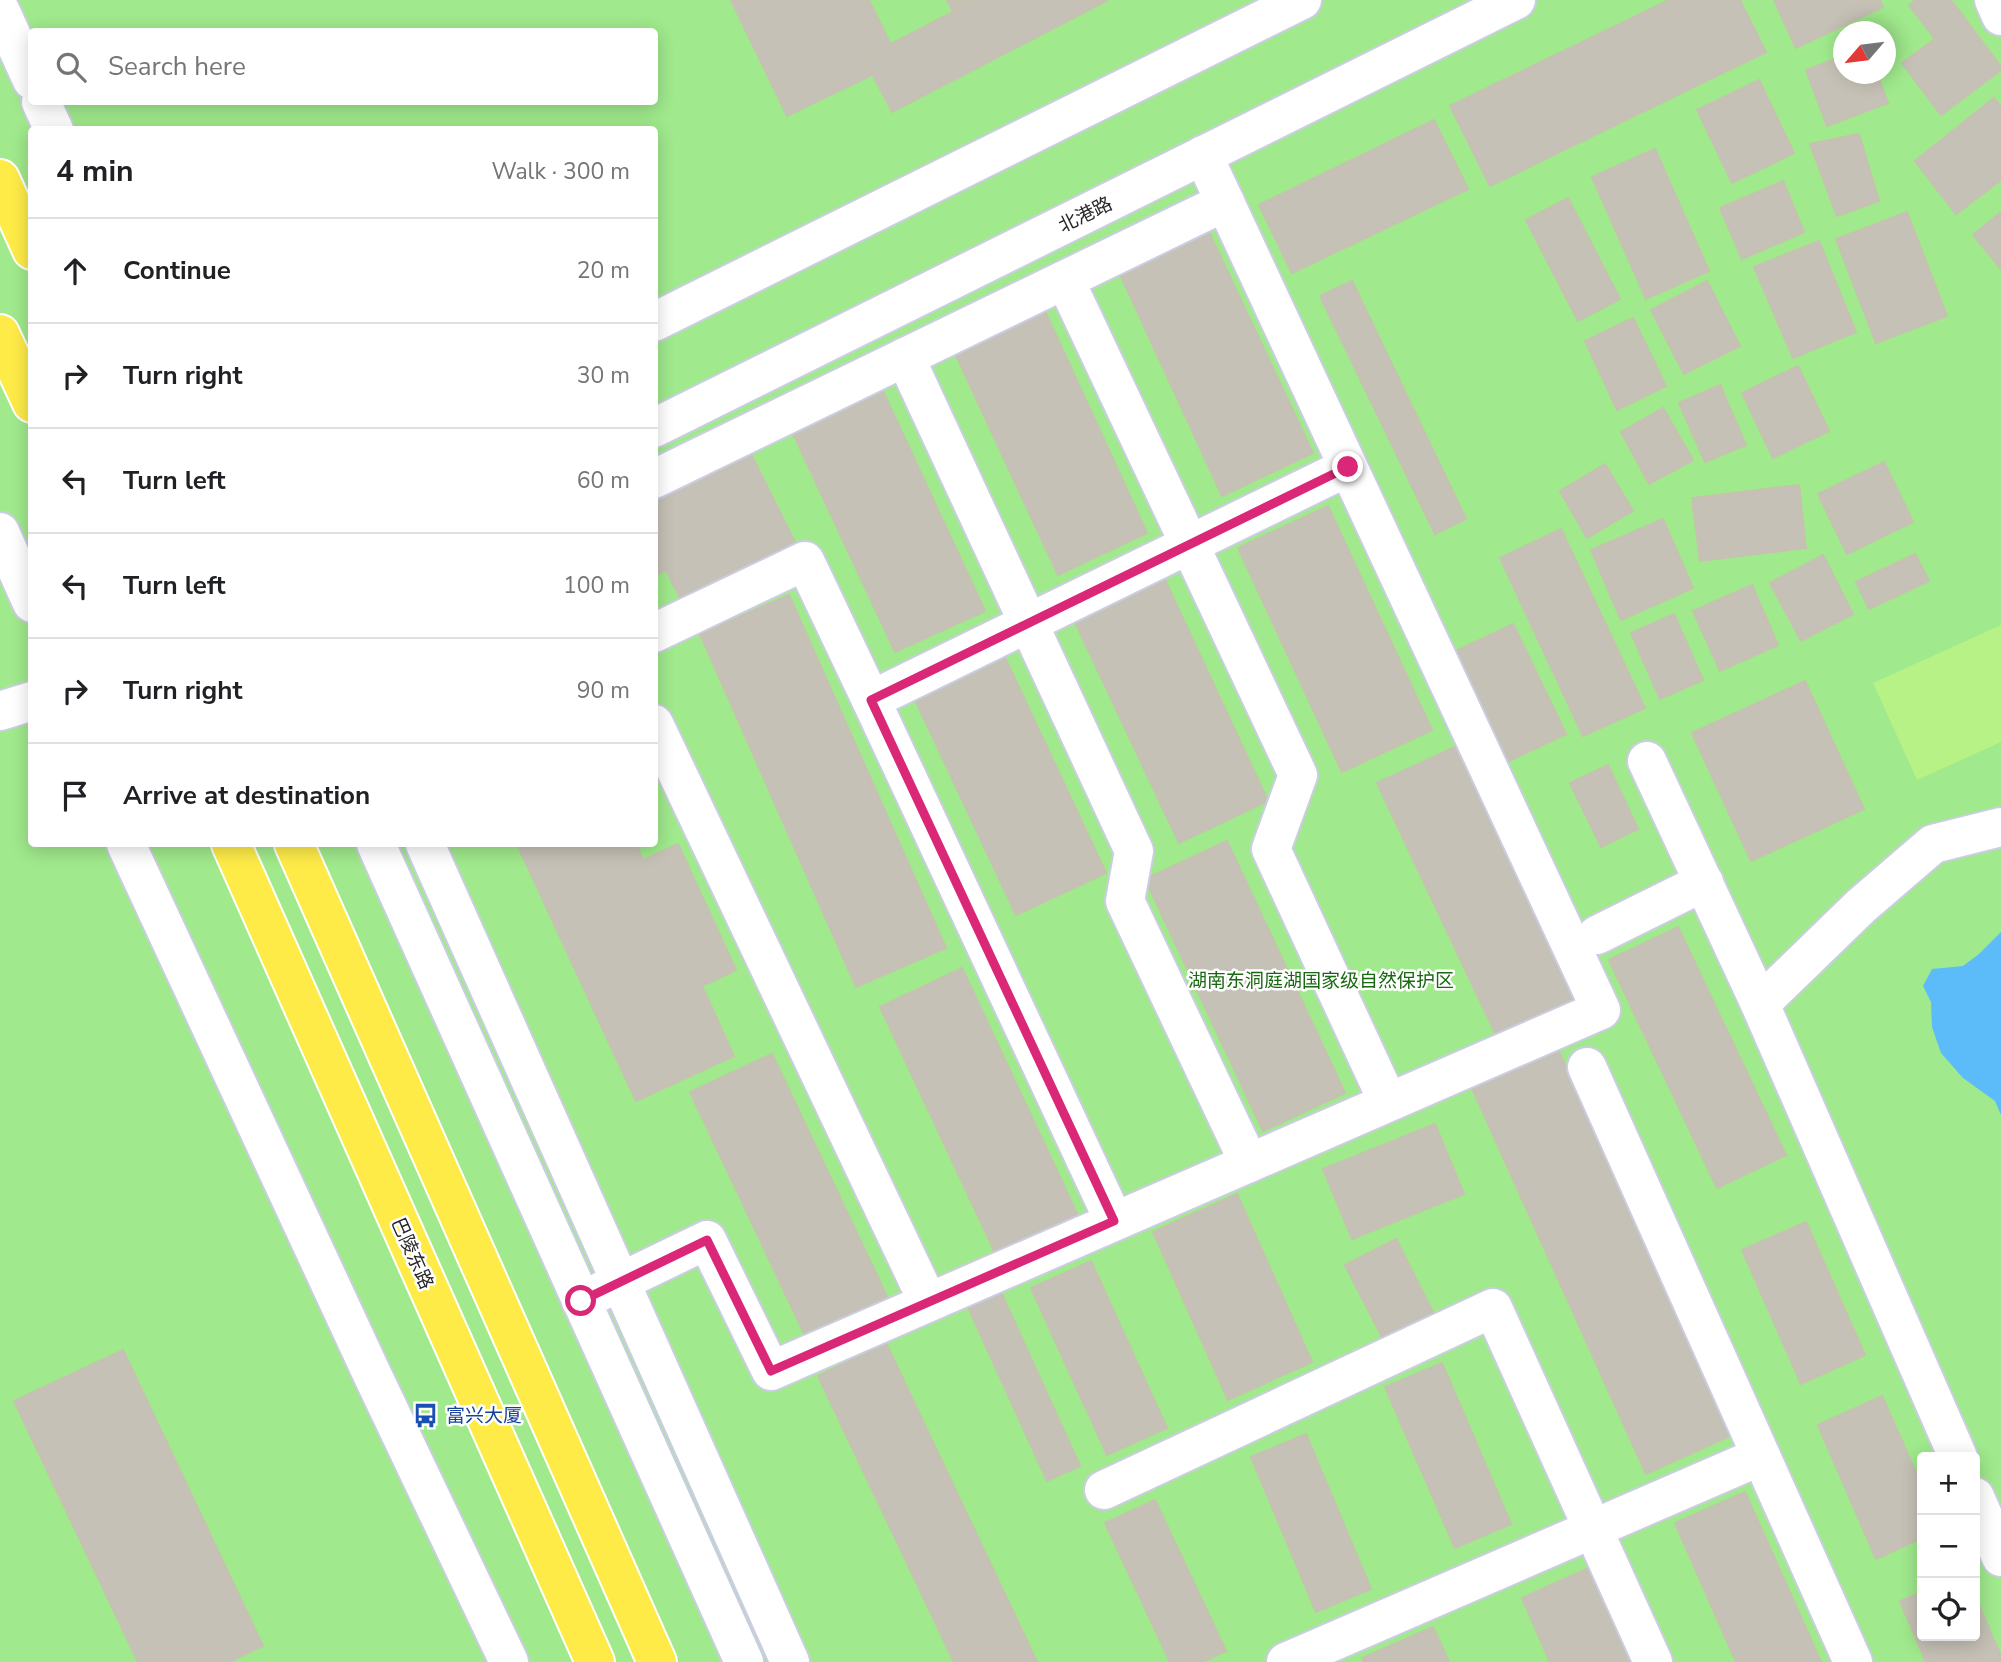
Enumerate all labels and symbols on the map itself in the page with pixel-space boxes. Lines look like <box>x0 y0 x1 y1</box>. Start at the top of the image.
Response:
north arrow <box>1833 21 1896 84</box>
street label: 北港路 <box>1054 191 1117 239</box>
route end <box>1332 451 1363 482</box>
park label: 湖南东洞庭湖国家级自然保护区 <box>1188 968 1454 994</box>
street label: 巴陵东路 <box>385 1213 439 1293</box>
route start <box>565 1285 596 1316</box>
bus stop icon: 富兴大厦 <box>412 1401 440 1429</box>
place label: 富兴大厦 <box>446 1403 522 1429</box>

